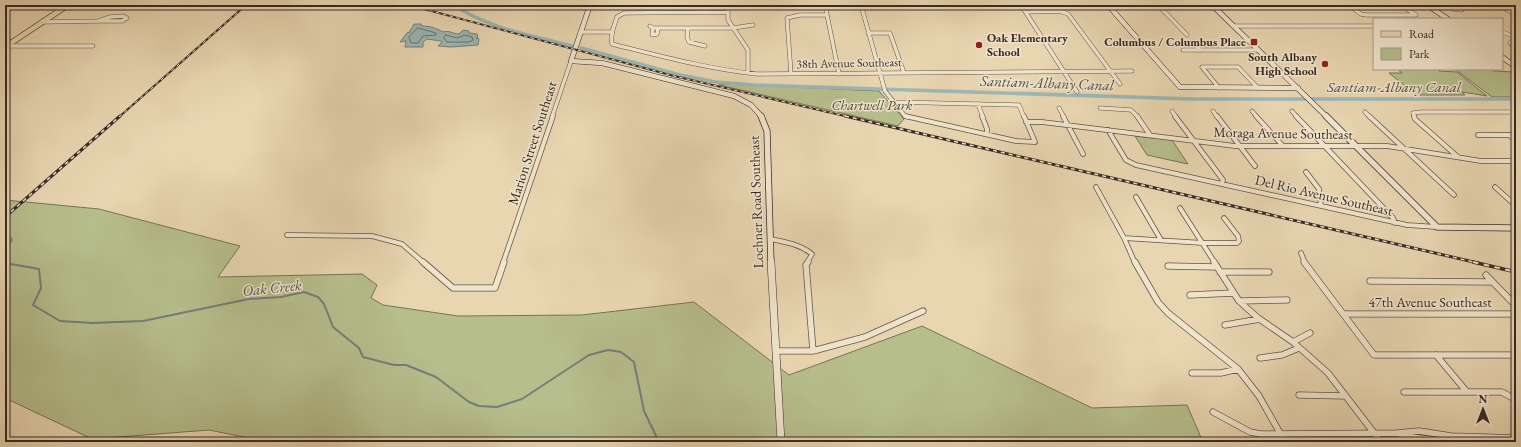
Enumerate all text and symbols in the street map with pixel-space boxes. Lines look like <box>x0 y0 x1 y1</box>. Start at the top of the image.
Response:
legend <box>1373 18 1503 70</box>
text: Road <box>1409 26 1435 42</box>
place label: Oak Elementary School <box>987 30 1068 60</box>
place label: Columbus / Columbus Place <box>1104 34 1246 50</box>
marker: Columbus / Columbus Place <box>1249 37 1259 47</box>
marker: Oak Elementary School <box>974 40 984 50</box>
text: Park <box>1409 46 1430 62</box>
place label: South Albany High School <box>1248 49 1318 79</box>
street label: 38th Avenue Southeast <box>796 54 902 72</box>
marker: South Albany High School <box>1320 59 1330 69</box>
water label: Santiam-Albany Canal <box>979 71 1115 94</box>
water label: Santiam-Albany Canal <box>1326 77 1462 96</box>
street label: Marion Street Southeast <box>503 78 561 207</box>
park label: Chartwell Park <box>832 96 913 114</box>
street label: Moraga Avenue Southeast <box>1213 123 1353 143</box>
street label: Lochner Road Southeast <box>745 135 767 269</box>
street label: Del Rio Avenue Southeast <box>1253 170 1395 220</box>
water label: Oak Creek <box>242 275 303 300</box>
street label: 47th Avenue Southeast <box>1368 293 1492 311</box>
north arrow <box>1463 389 1503 429</box>
text: N <box>1479 392 1488 406</box>

